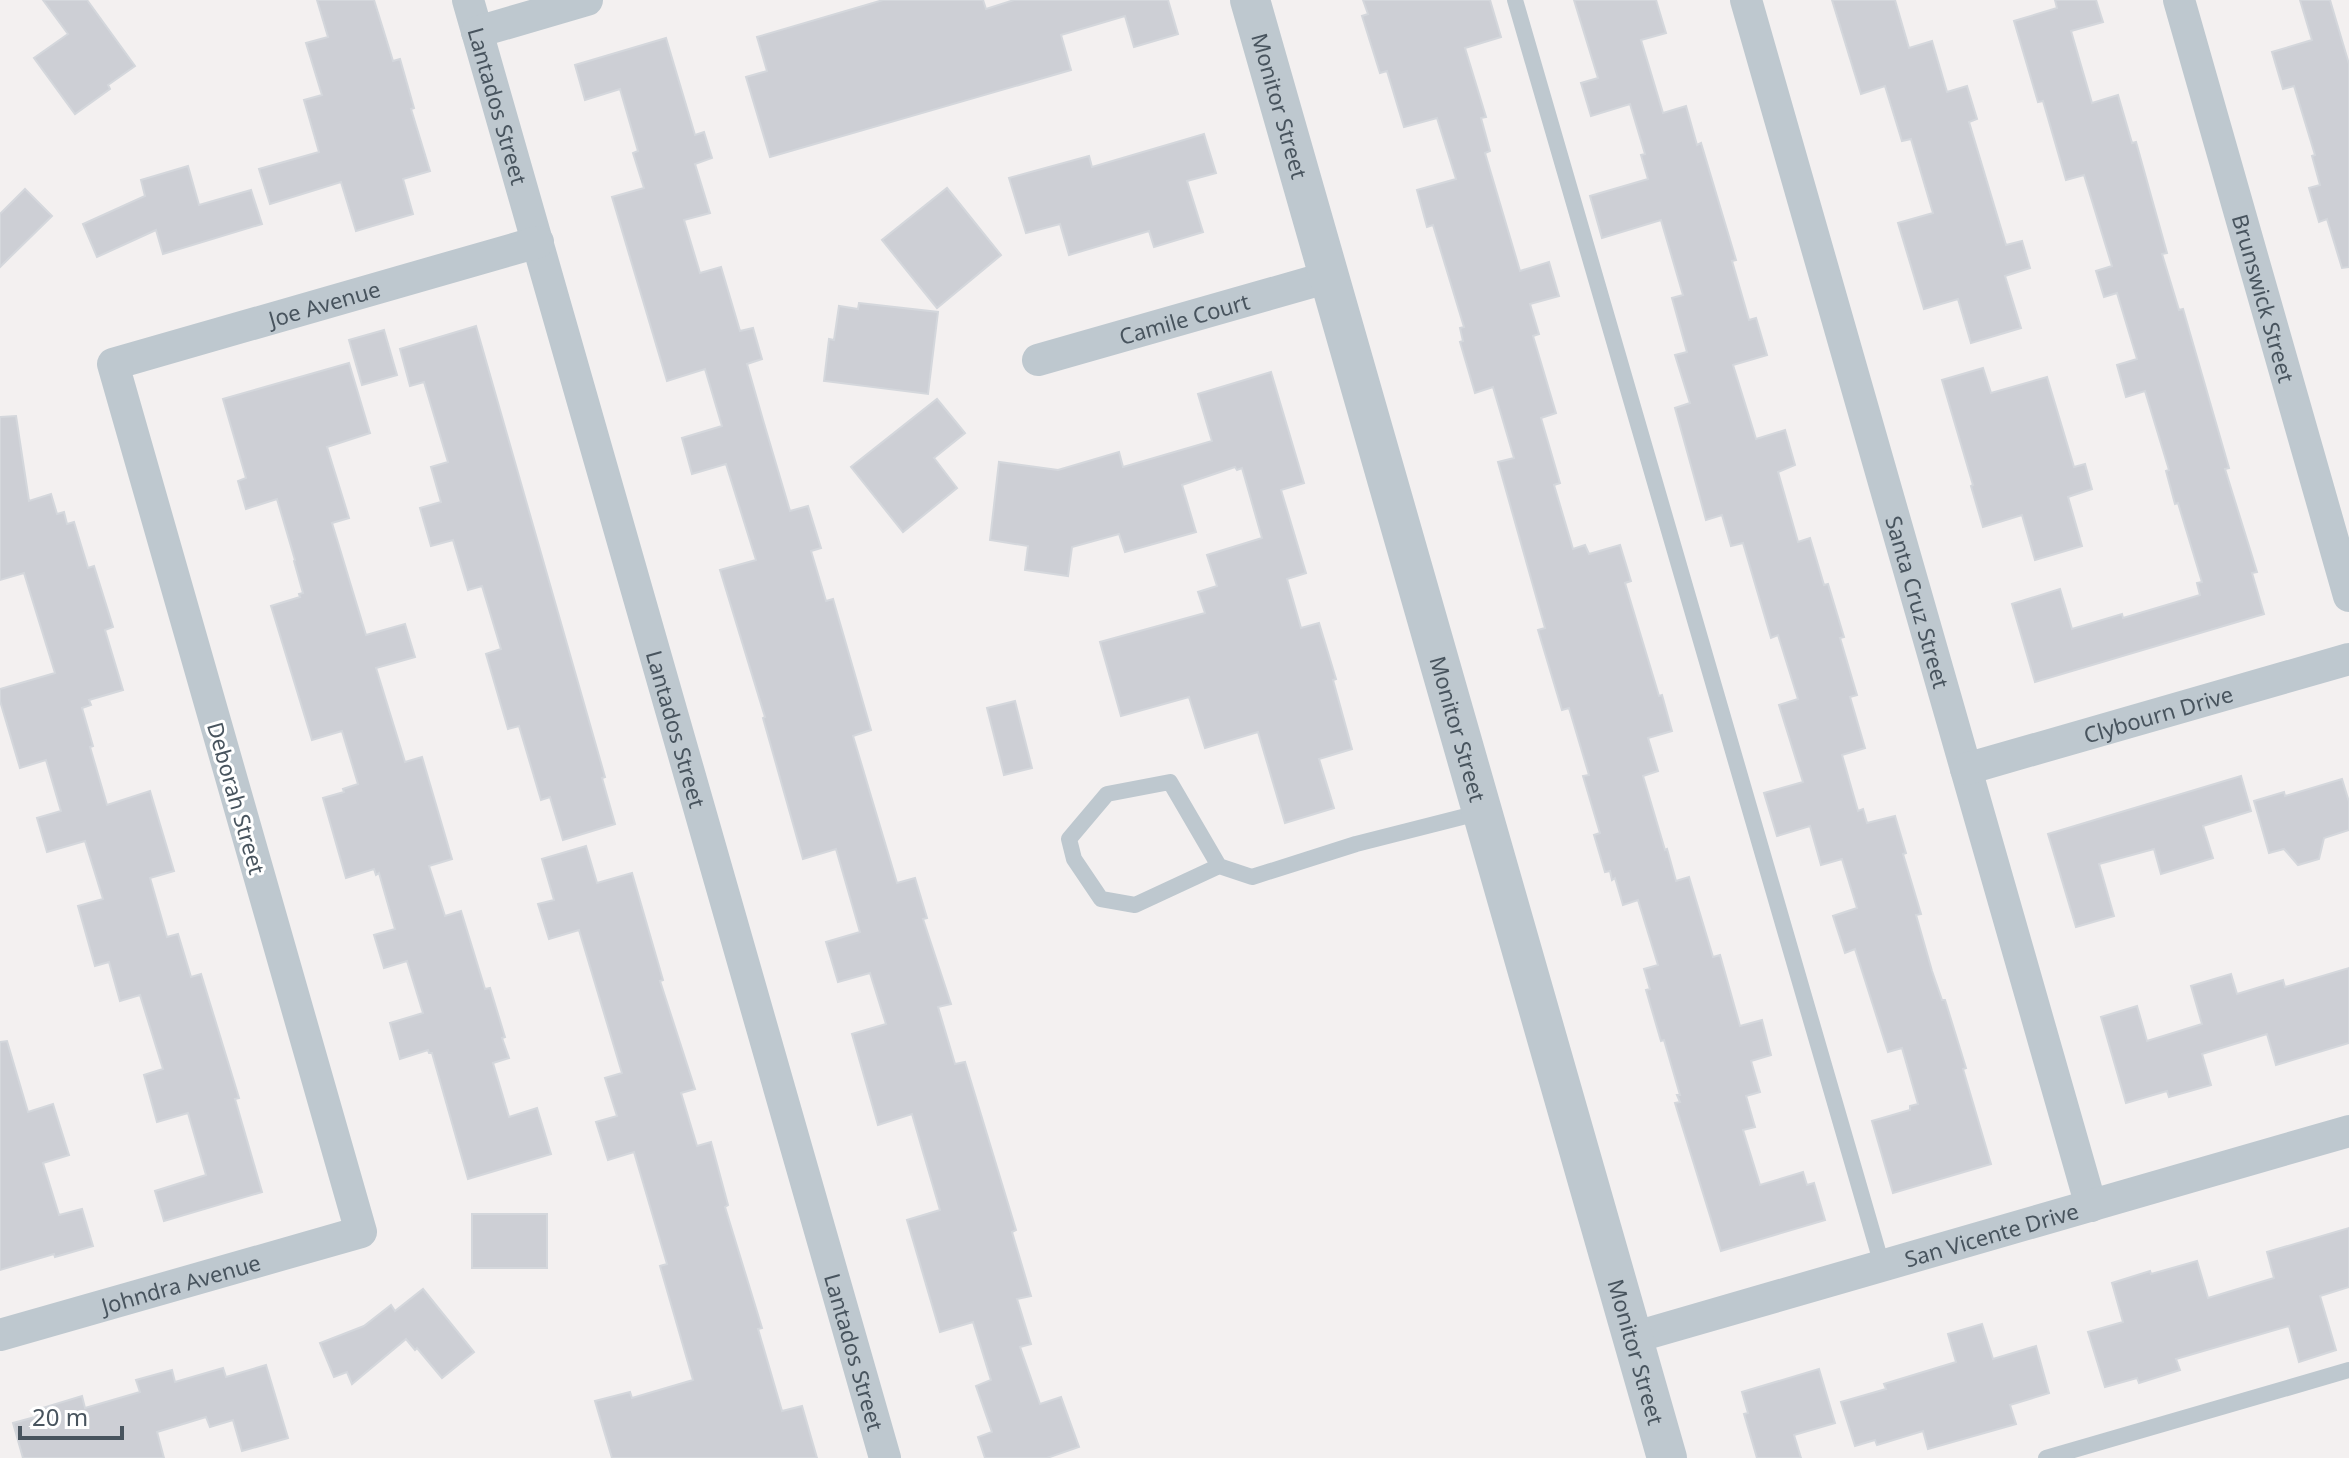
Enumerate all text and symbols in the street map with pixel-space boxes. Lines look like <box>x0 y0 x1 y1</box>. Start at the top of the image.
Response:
street label: Lantados Street <box>461 24 535 188</box>
street label: Monitor Street <box>1245 29 1315 182</box>
street label: Brunswick Street <box>2226 210 2302 386</box>
street label: Joe Avenue <box>263 273 384 334</box>
street label: Camile Court <box>1116 285 1253 351</box>
street label: Santa Cruz Street <box>1879 512 1957 692</box>
street label: Lantados Street <box>640 647 713 811</box>
street label: Monitor Street <box>1423 652 1494 805</box>
street label: Clybourn Drive <box>2080 678 2236 749</box>
street label: Deborah Street <box>201 718 273 878</box>
street label: San Vicente Drive <box>1901 1195 2082 1274</box>
street label: Johndra Avenue <box>96 1246 264 1321</box>
street label: Lantados Street <box>818 1270 891 1434</box>
street label: Monitor Street <box>1602 1275 1672 1428</box>
scale bar <box>20 1390 122 1440</box>
text: 20 m <box>32 1400 88 1433</box>

